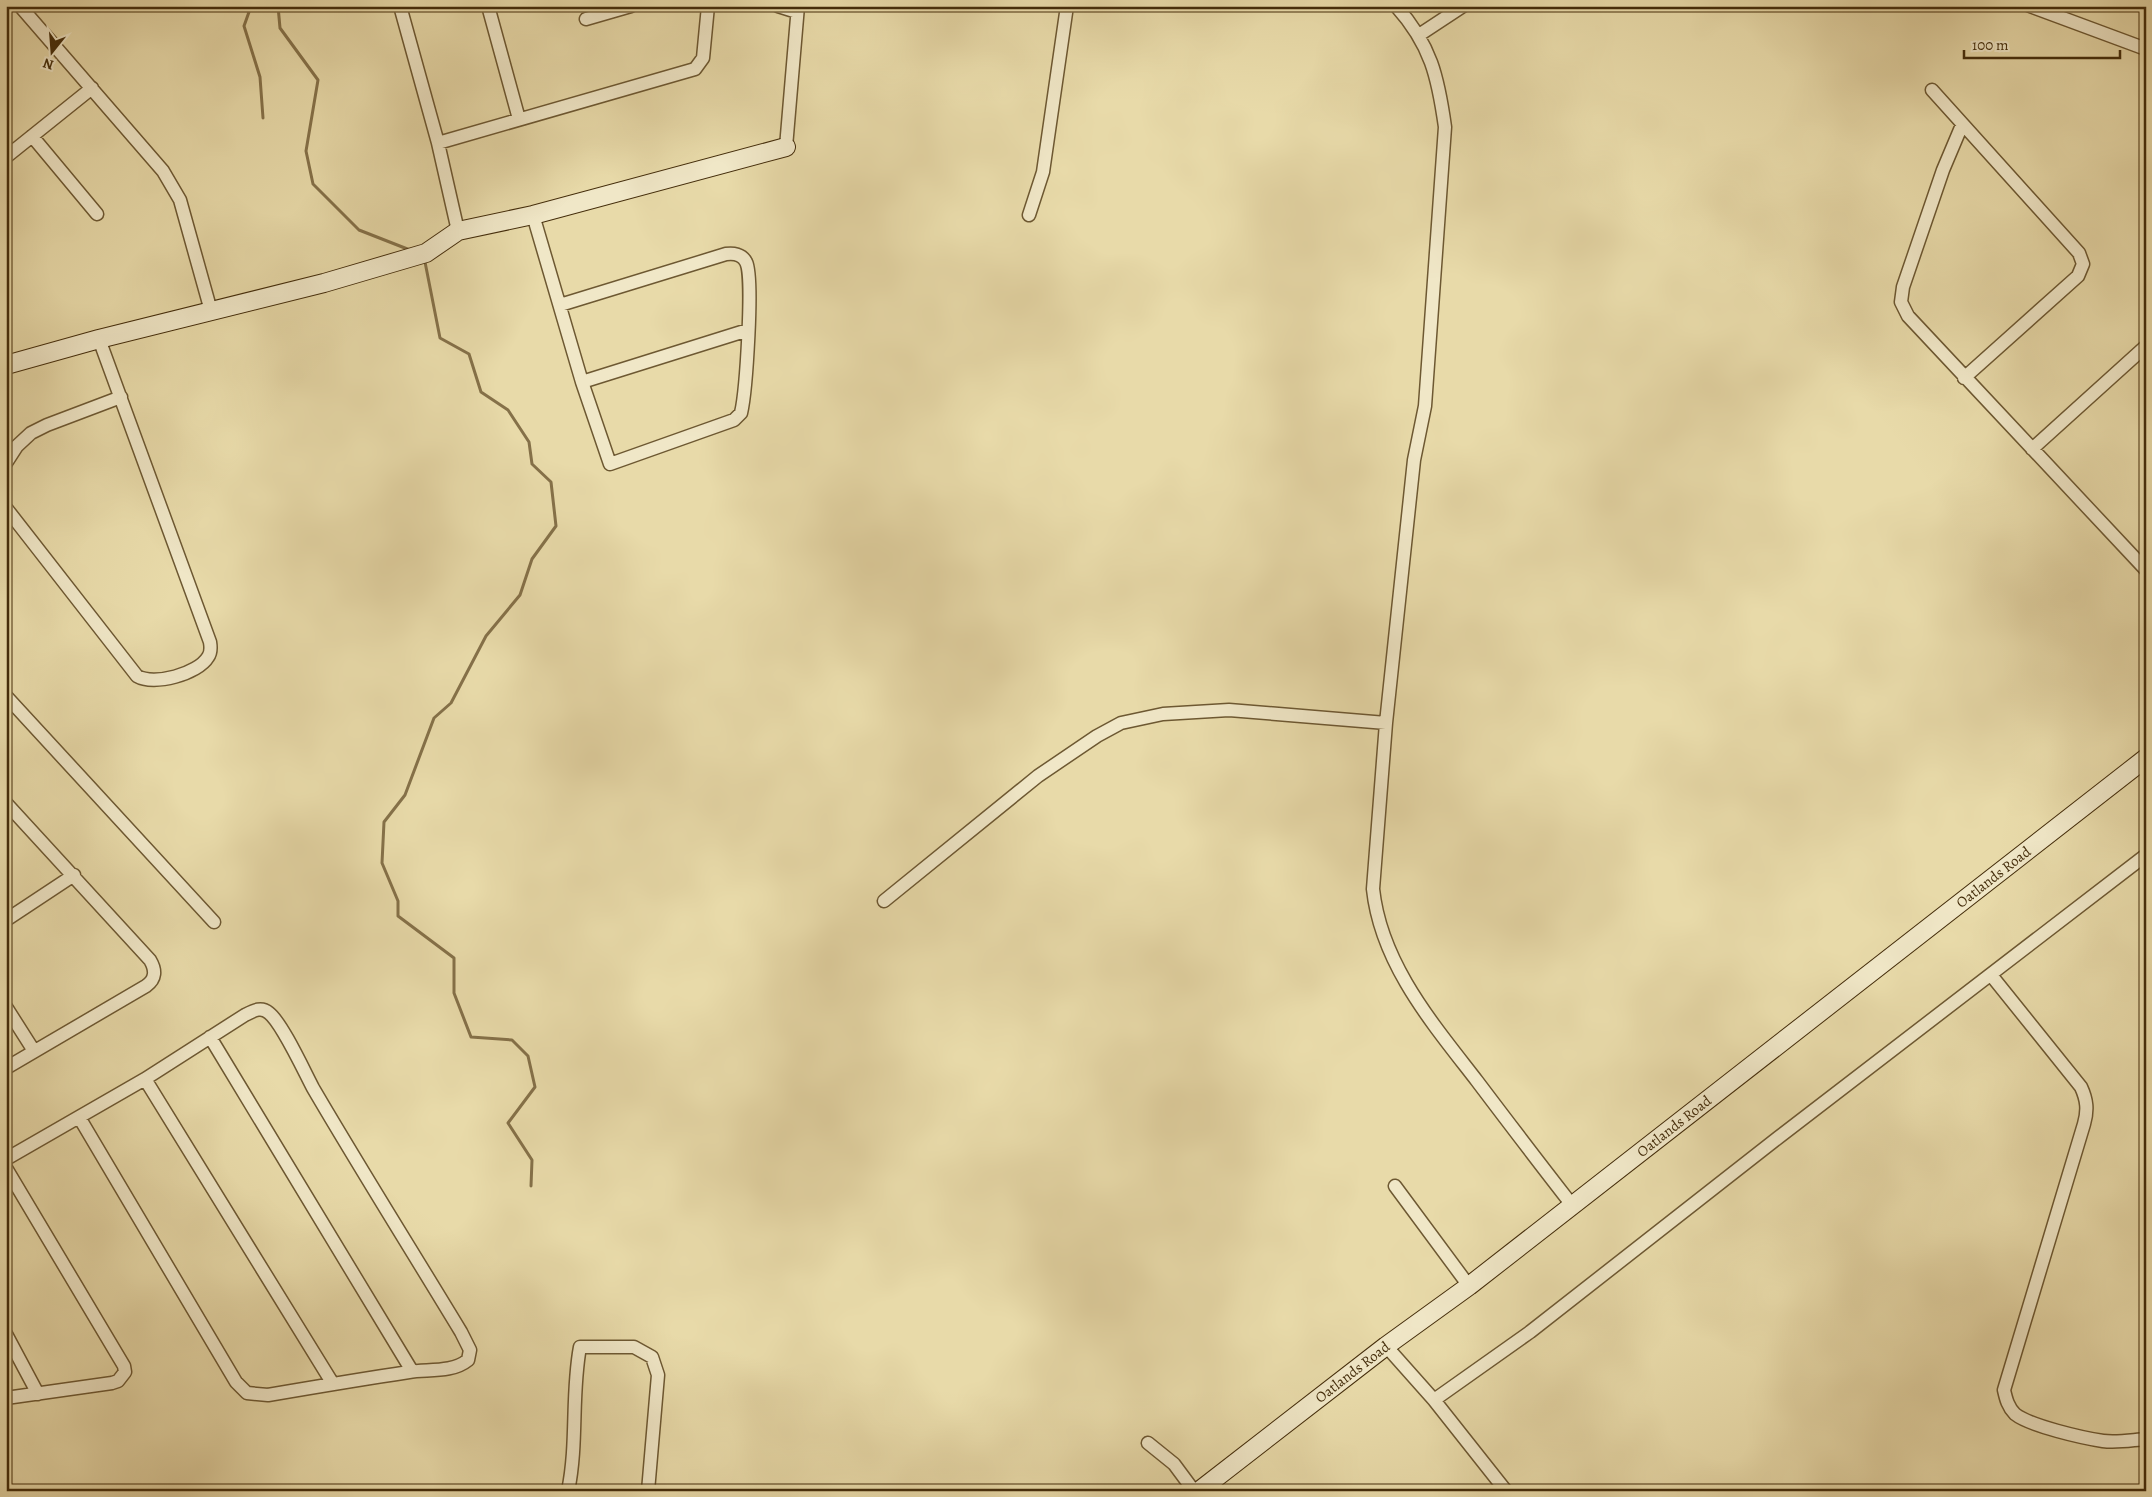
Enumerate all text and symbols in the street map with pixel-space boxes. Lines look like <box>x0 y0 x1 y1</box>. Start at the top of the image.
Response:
north arrow <box>28 28 78 78</box>
scale bar <box>1964 28 2121 60</box>
text: 100 m <box>1972 35 2009 55</box>
text: N <box>41 53 56 75</box>
street label: Oatlands Road <box>1952 841 2036 912</box>
street label: Oatlands Road <box>1633 1090 1716 1162</box>
street label: Oatlands Road <box>1311 1336 1395 1407</box>

